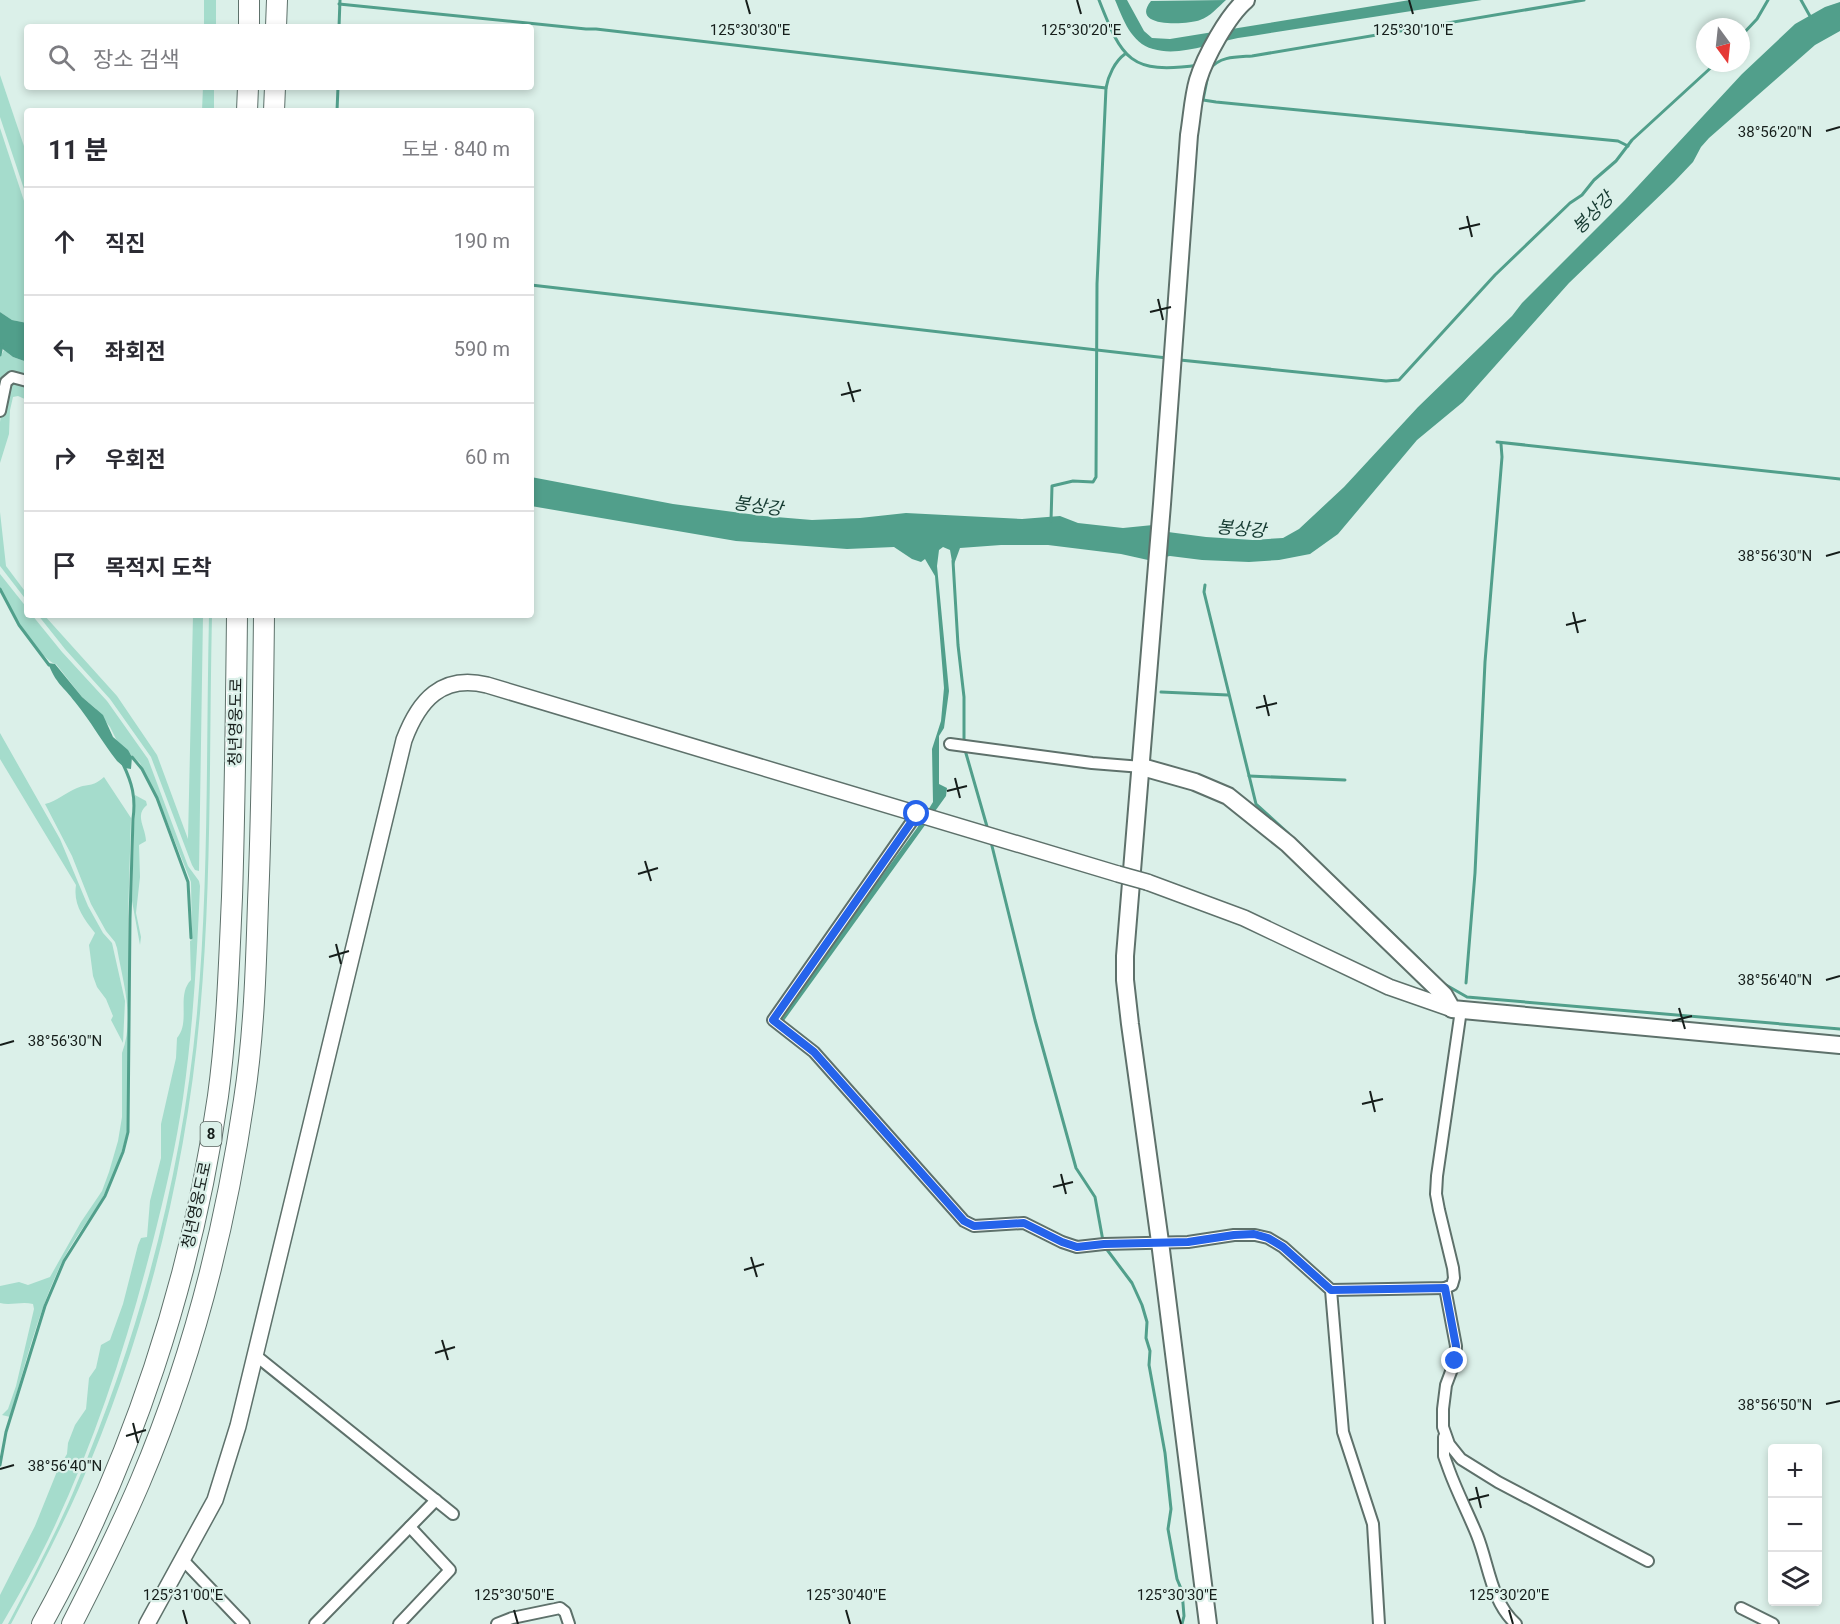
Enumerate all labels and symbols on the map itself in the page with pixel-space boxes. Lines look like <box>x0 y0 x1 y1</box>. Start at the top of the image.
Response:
north arrow <box>1696 18 1750 72</box>
text: 125°30'30"E <box>710 21 791 39</box>
text: 125°30'20"E <box>1041 21 1122 39</box>
text: 125°30'10"E <box>1373 21 1454 39</box>
text: 38°56'20"N <box>1738 123 1812 141</box>
water label: 봉상강 <box>1568 186 1619 238</box>
water label: 봉상강 <box>732 492 787 520</box>
water label: 봉상강 <box>1215 516 1269 541</box>
text: 38°56'30"N <box>1738 547 1812 565</box>
street label: 청년영웅도로 <box>225 677 246 766</box>
route start <box>903 800 929 826</box>
text: 38°56'40"N <box>1738 971 1812 989</box>
text: 38°56'30"N <box>28 1032 102 1050</box>
road number: 8 <box>200 1122 222 1146</box>
street label: 청년영웅도로 <box>178 1160 215 1250</box>
route end <box>1441 1347 1467 1373</box>
text: 38°56'50"N <box>1738 1396 1812 1414</box>
text: 38°56'40"N <box>28 1457 102 1475</box>
text: 125°31'00"E <box>143 1586 224 1604</box>
text: 125°30'50"E <box>474 1586 555 1604</box>
text: 125°30'40"E <box>806 1586 887 1604</box>
text: 125°30'30"E <box>1137 1586 1218 1604</box>
text: 125°30'20"E <box>1469 1586 1550 1604</box>

